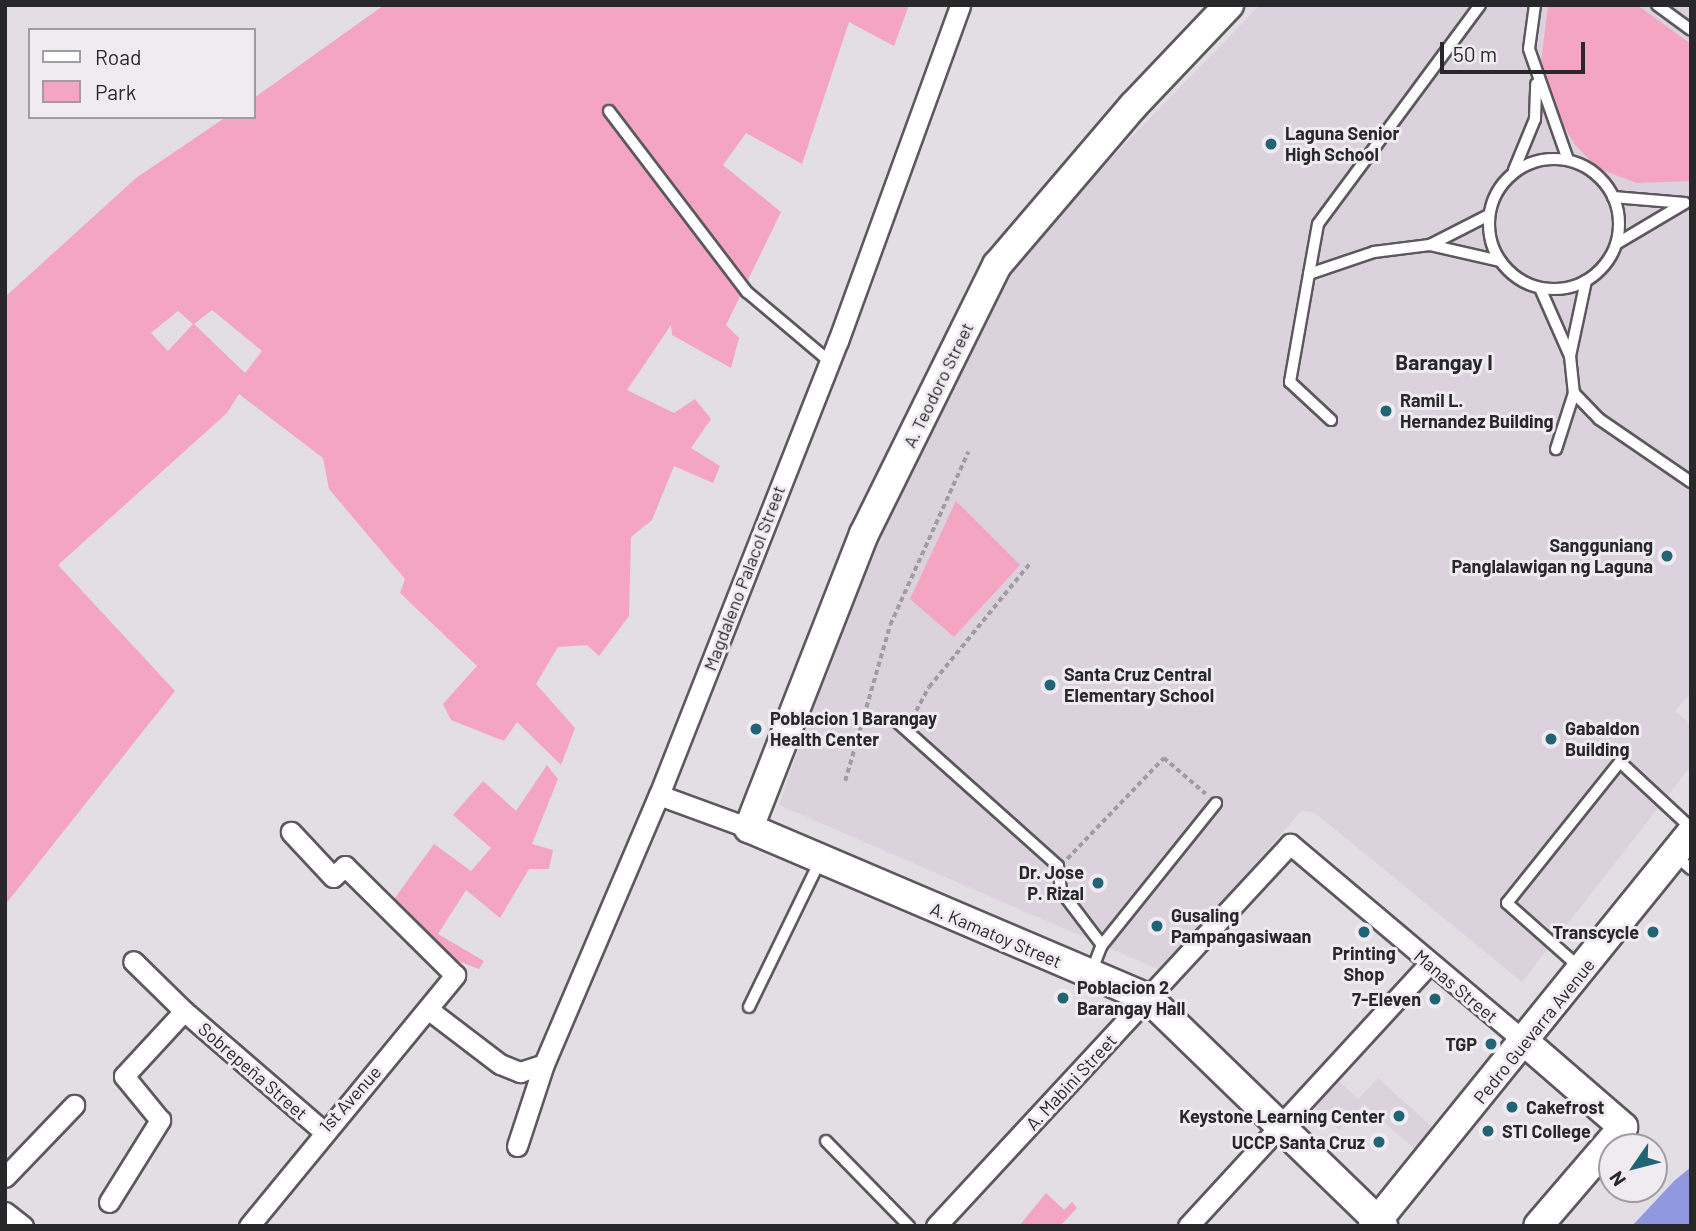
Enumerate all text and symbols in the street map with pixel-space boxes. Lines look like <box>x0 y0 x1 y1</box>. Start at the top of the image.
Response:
legend <box>28 28 256 119</box>
scale bar <box>1444 28 1589 72</box>
text: 50 m <box>1453 41 1497 66</box>
text: Road <box>95 44 141 69</box>
text: Park <box>95 79 136 104</box>
place label: Laguna Senior High School <box>1285 123 1399 166</box>
marker: Laguna Senior High School <box>1263 136 1279 152</box>
street label: A. Teodoro Street <box>898 319 978 451</box>
district label: Barangay I <box>1395 349 1493 375</box>
place label: Ramil L. Hernandez Building <box>1400 390 1554 432</box>
marker: Ramil L. Hernandez Building <box>1378 403 1394 419</box>
street label: Magdaleno Palacol Street <box>699 482 789 674</box>
place label: Sangguniang Panglalawigan ng Laguna <box>1451 535 1653 578</box>
marker: Sangguniang Panglalawigan ng Laguna <box>1659 548 1675 564</box>
place label: Santa Cruz Central Elementary School <box>1064 664 1214 706</box>
marker: Santa Cruz Central Elementary School <box>1042 677 1058 693</box>
place label: Poblacion 1 Barangay Health Center <box>770 708 937 750</box>
place label: Gabaldon Building <box>1565 718 1640 760</box>
marker: Poblacion 1 Barangay Health Center <box>748 721 764 737</box>
marker: Gabaldon Building <box>1543 731 1559 747</box>
place label: Dr. Jose P. Rizal <box>1019 862 1084 904</box>
marker: Dr. Jose P. Rizal <box>1090 875 1106 891</box>
street label: A. Kamatoy Street <box>927 898 1065 972</box>
place label: Gusaling Pampangasiwaan <box>1171 905 1311 948</box>
marker: Gusaling Pampangasiwaan <box>1149 918 1165 934</box>
place label: Transcycle <box>1553 921 1639 943</box>
marker: Printing Shop <box>1356 924 1372 940</box>
marker: Transcycle <box>1645 924 1661 940</box>
place label: Printing Shop <box>1332 943 1396 986</box>
street label: Manas Street <box>1410 945 1502 1027</box>
street label: Pedro Guevarra Avenue <box>1469 954 1599 1108</box>
place label: Poblacion 2 Barangay Hall <box>1077 977 1185 1020</box>
place label: 7-Eleven <box>1352 988 1421 1010</box>
marker: Poblacion 2 Barangay Hall <box>1055 990 1071 1006</box>
marker: 7-Eleven <box>1427 991 1443 1007</box>
street label: Sobrepeña Street <box>194 1018 312 1124</box>
street label: A. Mabini Street <box>1021 1030 1121 1134</box>
place label: TGP <box>1445 1033 1477 1055</box>
marker: TGP <box>1483 1036 1499 1052</box>
street label: 1st Avenue <box>314 1061 386 1137</box>
place label: Cakefrost <box>1526 1096 1604 1118</box>
marker: Cakefrost <box>1504 1099 1520 1115</box>
place label: Keystone Learning Center <box>1179 1105 1385 1127</box>
marker: Keystone Learning Center <box>1391 1108 1407 1124</box>
place label: STI College <box>1502 1120 1591 1142</box>
marker: STI College <box>1480 1123 1496 1139</box>
place label: UCCP Santa Cruz <box>1232 1131 1365 1153</box>
north arrow <box>1598 1133 1668 1203</box>
marker: UCCP Santa Cruz <box>1371 1134 1387 1150</box>
text: N <box>1604 1167 1630 1191</box>

